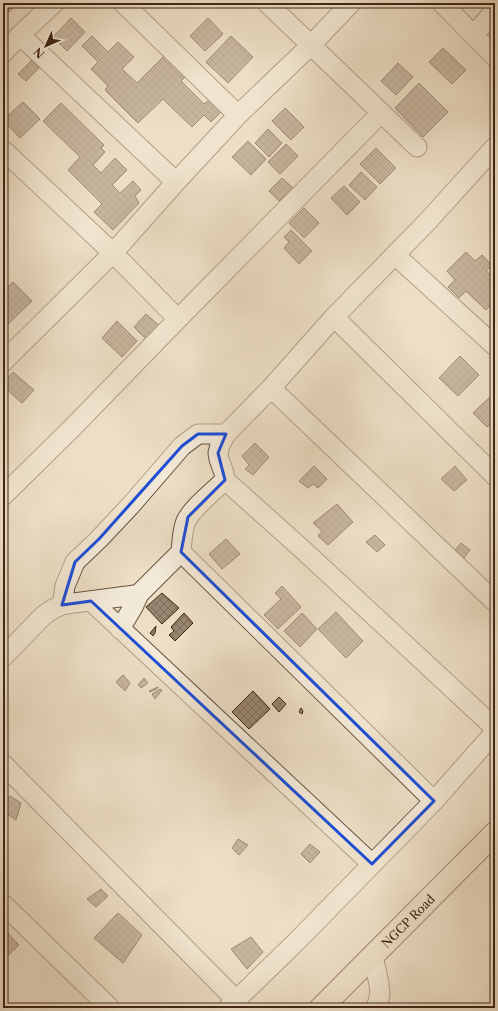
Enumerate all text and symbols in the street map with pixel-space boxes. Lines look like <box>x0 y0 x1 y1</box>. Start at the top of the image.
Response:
north arrow <box>26 26 66 66</box>
text: N <box>30 44 47 61</box>
street label: NGCP Road <box>378 890 438 951</box>

